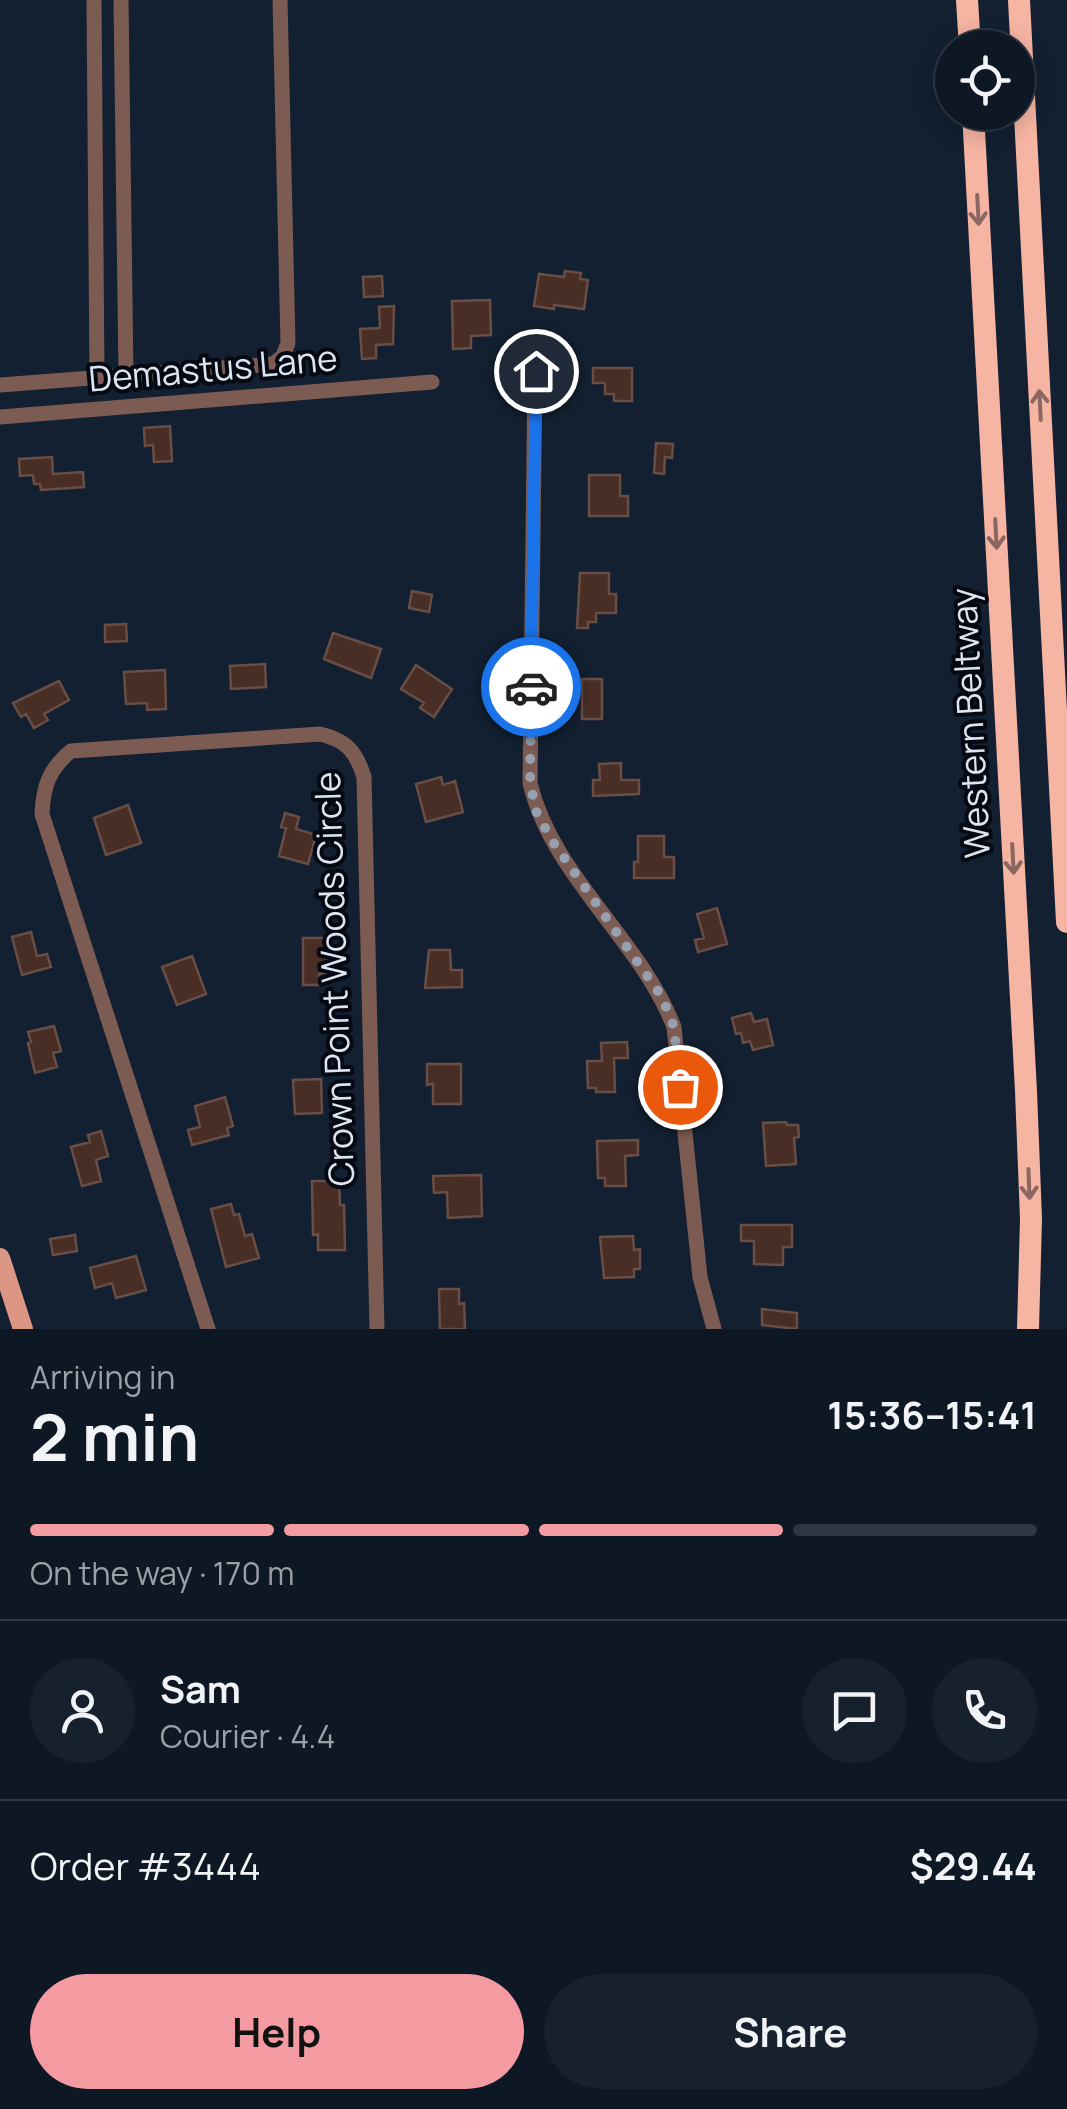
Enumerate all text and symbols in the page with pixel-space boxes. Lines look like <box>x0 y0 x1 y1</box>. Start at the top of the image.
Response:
map controls <box>935 30 1035 130</box>
button: locate <box>935 30 1035 130</box>
one-way arrow <box>969 193 988 225</box>
pin <box>494 329 579 414</box>
street label: Demastus Lane <box>87 333 339 403</box>
icon: home <box>509 344 564 399</box>
one-way arrow <box>1030 390 1049 422</box>
one-way arrow <box>987 518 1006 550</box>
street label: Western Beltway <box>939 587 1001 859</box>
courier <box>481 637 581 737</box>
icon: car <box>504 660 559 715</box>
street label: Crown Point Woods Circle <box>303 771 365 1187</box>
one-way arrow <box>1004 842 1023 874</box>
pin <box>638 1045 723 1130</box>
icon: bag <box>653 1060 708 1115</box>
one-way arrow <box>1020 1167 1039 1199</box>
text: Arriving in <box>30 1355 175 1399</box>
text: 15:36–15:41 <box>827 1388 1037 1440</box>
text: 2 min <box>30 1392 199 1481</box>
text: On the way · 170 m <box>30 1551 294 1595</box>
button: person <box>30 1658 135 1763</box>
button: chat <box>802 1658 907 1763</box>
button: phone <box>932 1658 1037 1763</box>
text: Sam <box>160 1662 241 1714</box>
text: Courier · 4.4 <box>160 1714 335 1758</box>
text: Order #3444 <box>30 1839 261 1891</box>
text: $29.44 <box>910 1839 1037 1891</box>
button: Help <box>30 1974 524 2089</box>
button: Share <box>544 1974 1037 2089</box>

